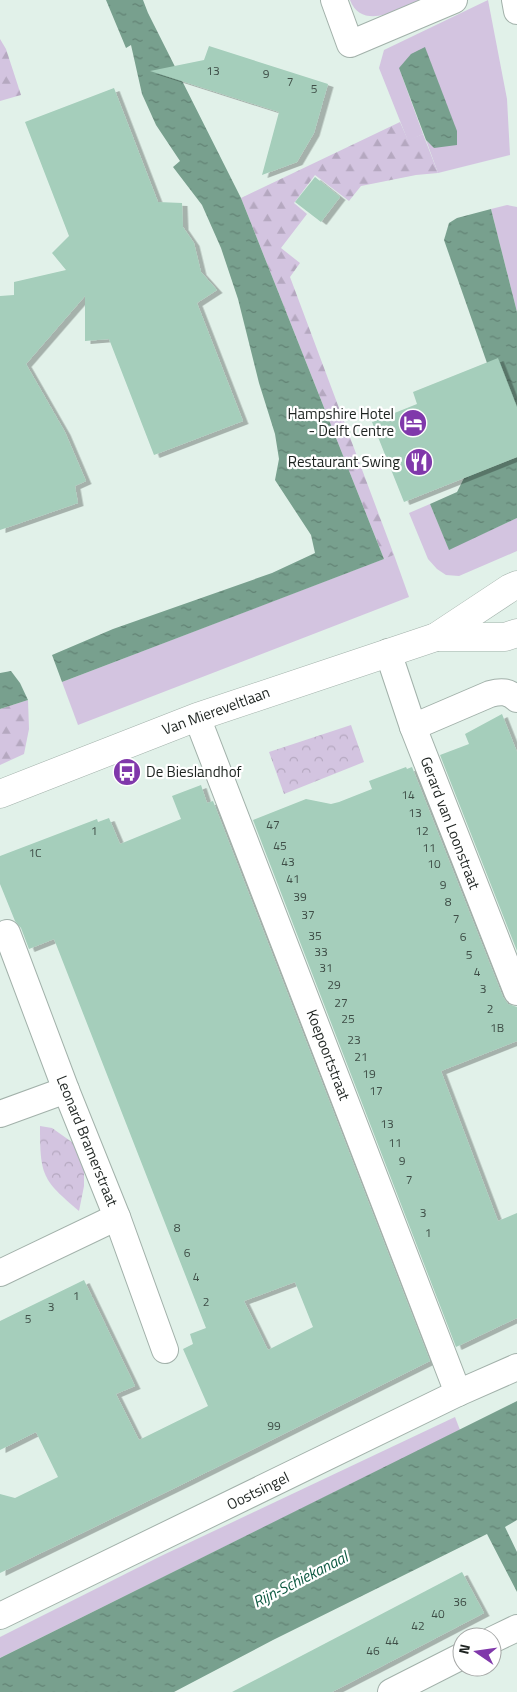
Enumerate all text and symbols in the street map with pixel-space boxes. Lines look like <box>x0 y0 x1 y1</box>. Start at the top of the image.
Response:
house number: 13 <box>206 61 220 80</box>
house number: 9 <box>263 64 270 83</box>
house number: 7 <box>287 72 293 91</box>
house number: 5 <box>311 79 318 98</box>
place label: Hampshire Hotel - Delft Centre <box>287 402 394 442</box>
hotel icon: Hampshire Hotel - Delft Centre <box>398 408 428 438</box>
restaurant icon: Restaurant Swing <box>404 447 434 477</box>
place label: Restaurant Swing <box>288 450 400 473</box>
street label: Van Miereveltlaan <box>159 680 273 741</box>
street label: Gerard van Loonstraat <box>415 753 487 893</box>
bus stop icon: De Bieslandhof <box>112 757 142 787</box>
place label: De Bieslandhof <box>146 760 242 783</box>
house number: 14 <box>401 785 415 804</box>
house number: 13 <box>408 803 422 822</box>
house number: 47 <box>266 815 280 834</box>
house number: 1 <box>91 821 97 840</box>
house number: 12 <box>415 821 429 840</box>
house number: 45 <box>273 836 287 855</box>
house number: 11 <box>422 838 436 857</box>
house number: 1C <box>28 843 42 862</box>
house number: 43 <box>281 852 295 871</box>
house number: 10 <box>427 854 441 873</box>
house number: 41 <box>286 869 300 888</box>
house number: 9 <box>440 875 447 894</box>
house number: 39 <box>293 887 307 906</box>
house number: 8 <box>445 892 452 911</box>
house number: 37 <box>301 905 315 924</box>
house number: 7 <box>453 909 459 928</box>
house number: 35 <box>308 926 322 945</box>
house number: 6 <box>460 927 467 946</box>
house number: 33 <box>314 942 328 961</box>
house number: 5 <box>466 945 473 964</box>
house number: 31 <box>319 958 333 977</box>
house number: 4 <box>474 962 481 981</box>
house number: 29 <box>327 975 341 994</box>
house number: 3 <box>480 979 486 998</box>
house number: 27 <box>334 993 348 1012</box>
house number: 2 <box>487 999 493 1018</box>
street label: Koepoortstraat <box>301 1006 357 1104</box>
house number: 25 <box>341 1009 355 1028</box>
house number: 1B <box>490 1018 504 1037</box>
house number: 23 <box>347 1030 361 1049</box>
house number: 21 <box>354 1047 368 1066</box>
house number: 19 <box>362 1064 376 1083</box>
street label: Leonard Bramerstraat <box>51 1072 125 1210</box>
house number: 17 <box>369 1081 383 1100</box>
house number: 13 <box>380 1114 394 1133</box>
house number: 11 <box>388 1133 402 1152</box>
house number: 9 <box>399 1151 406 1170</box>
house number: 7 <box>406 1170 412 1189</box>
house number: 3 <box>420 1203 426 1222</box>
house number: 8 <box>174 1218 181 1237</box>
house number: 1 <box>425 1223 431 1242</box>
house number: 6 <box>184 1243 191 1262</box>
house number: 4 <box>193 1267 200 1286</box>
house number: 1 <box>73 1286 79 1305</box>
house number: 2 <box>203 1292 209 1311</box>
house number: 3 <box>48 1297 54 1316</box>
house number: 5 <box>25 1309 32 1328</box>
house number: 99 <box>267 1416 281 1435</box>
street label: Oostsingel <box>223 1465 293 1516</box>
water label: Rijn-Schiekanaal <box>248 1544 353 1613</box>
house number: 36 <box>453 1592 467 1611</box>
house number: 40 <box>431 1604 445 1623</box>
house number: 42 <box>411 1616 425 1635</box>
north arrow <box>452 1627 502 1677</box>
house number: 44 <box>385 1631 399 1650</box>
house number: 46 <box>366 1641 380 1660</box>
text: N <box>453 1642 475 1656</box>

